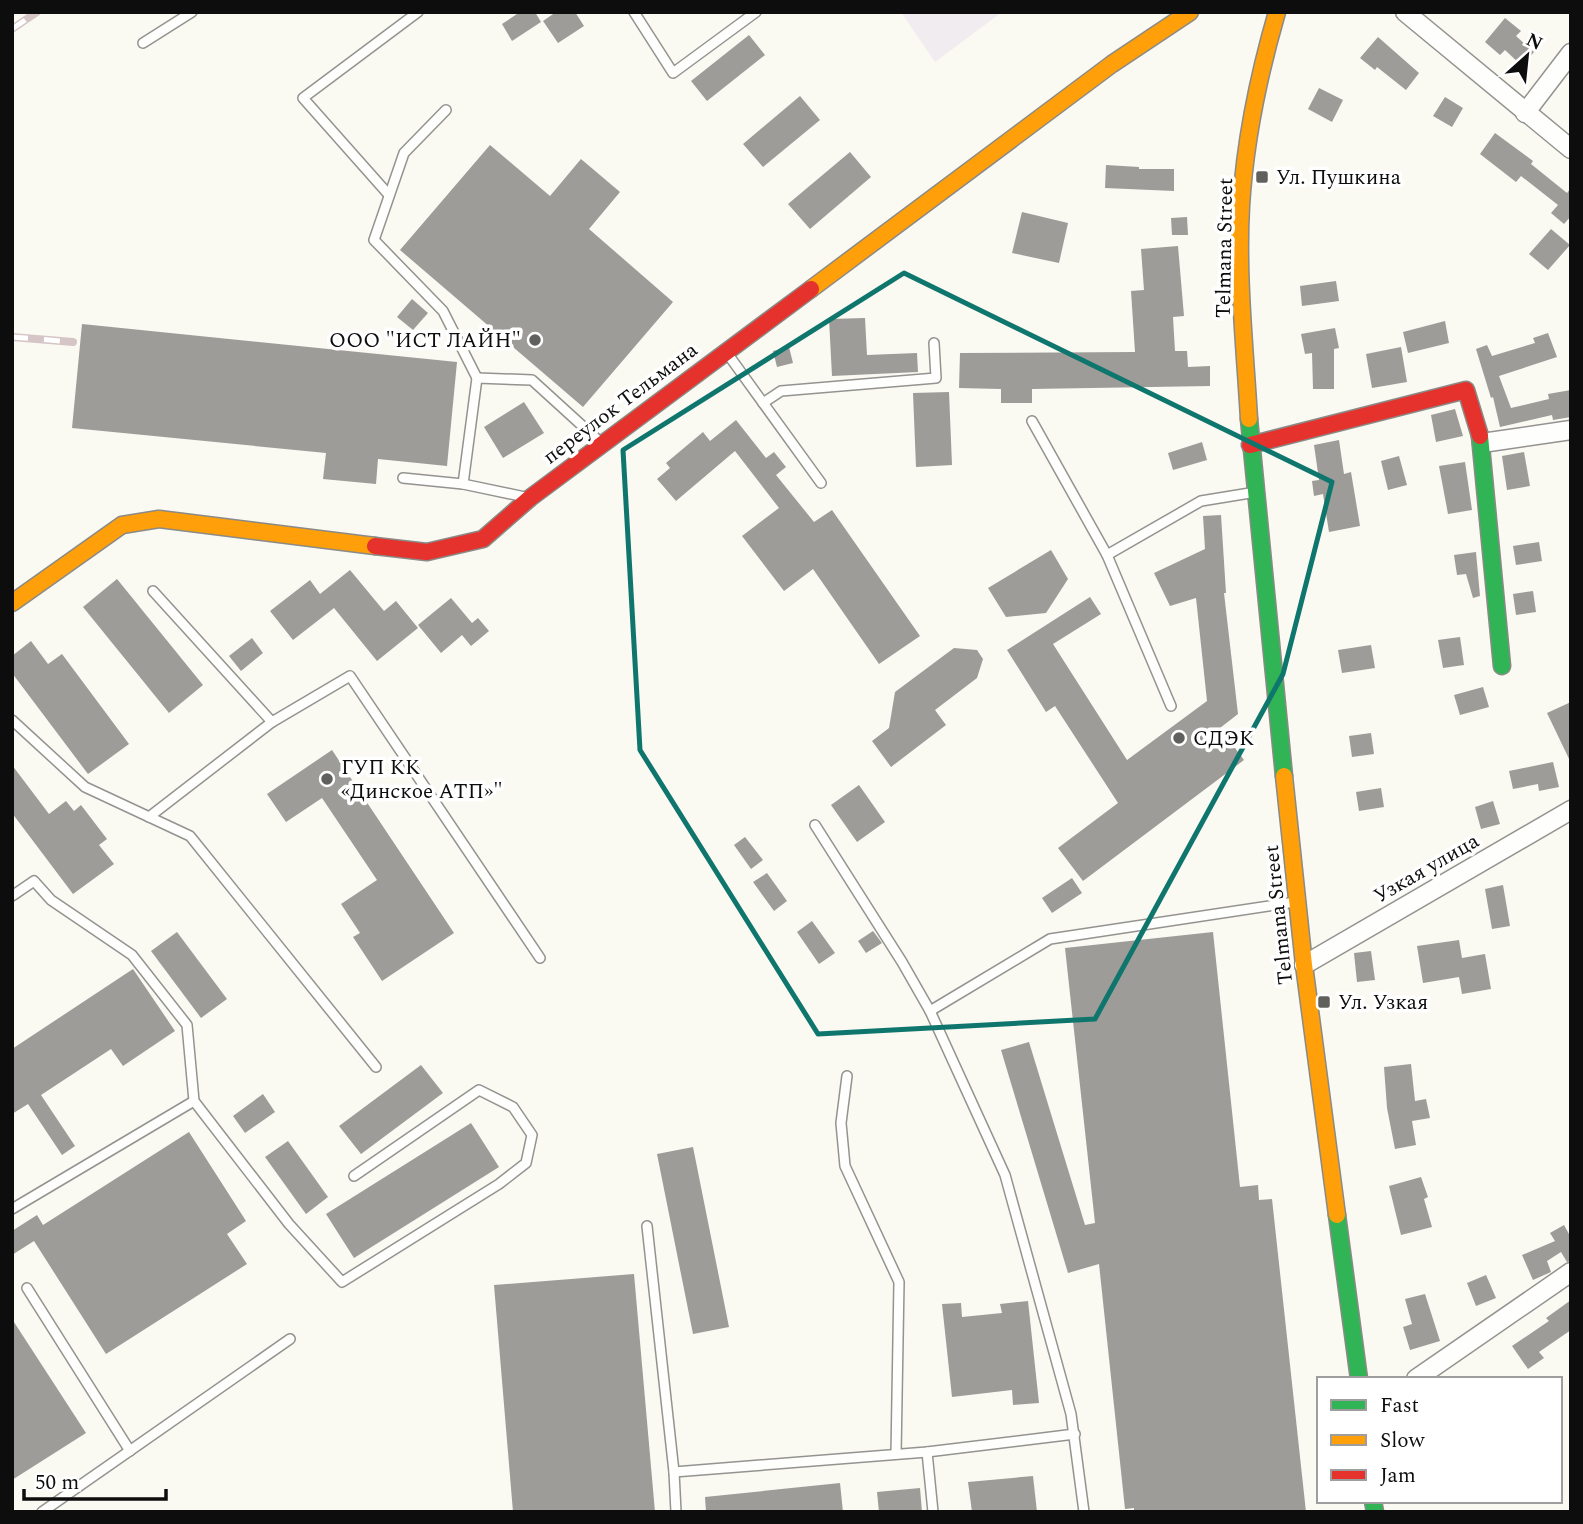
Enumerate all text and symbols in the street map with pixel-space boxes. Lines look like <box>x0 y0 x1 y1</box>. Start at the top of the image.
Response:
north arrow <box>1492 21 1562 91</box>
text: N <box>1521 26 1548 59</box>
place label: Ул. Пушкина <box>1276 162 1402 194</box>
marker: Ул. Пушкина <box>1254 169 1270 185</box>
street label: Telmana Street <box>1208 178 1242 318</box>
place label: ООО "ИСТ ЛАЙН" <box>329 325 521 357</box>
marker: ООО "ИСТ ЛАЙН" <box>527 332 543 348</box>
street label: переулок Тельмана <box>536 334 705 473</box>
place label: СДЭК <box>1193 723 1254 755</box>
marker: СДЭК <box>1171 730 1187 746</box>
place label: ГУП КК «Динское АТП»" <box>341 752 503 808</box>
marker: ГУП КК «Динское АТП»" <box>319 771 335 787</box>
street label: Узкая улица <box>1368 825 1486 912</box>
street label: Telmana Street <box>1256 843 1302 986</box>
place label: Ул. Узкая <box>1338 987 1428 1019</box>
marker: Ул. Узкая <box>1316 994 1332 1010</box>
legend <box>1317 1377 1562 1503</box>
text: Fast <box>1380 1390 1419 1422</box>
text: Slow <box>1380 1425 1426 1457</box>
scale bar <box>24 1458 166 1502</box>
text: Jam <box>1380 1460 1416 1492</box>
text: 50 m <box>35 1467 79 1499</box>

